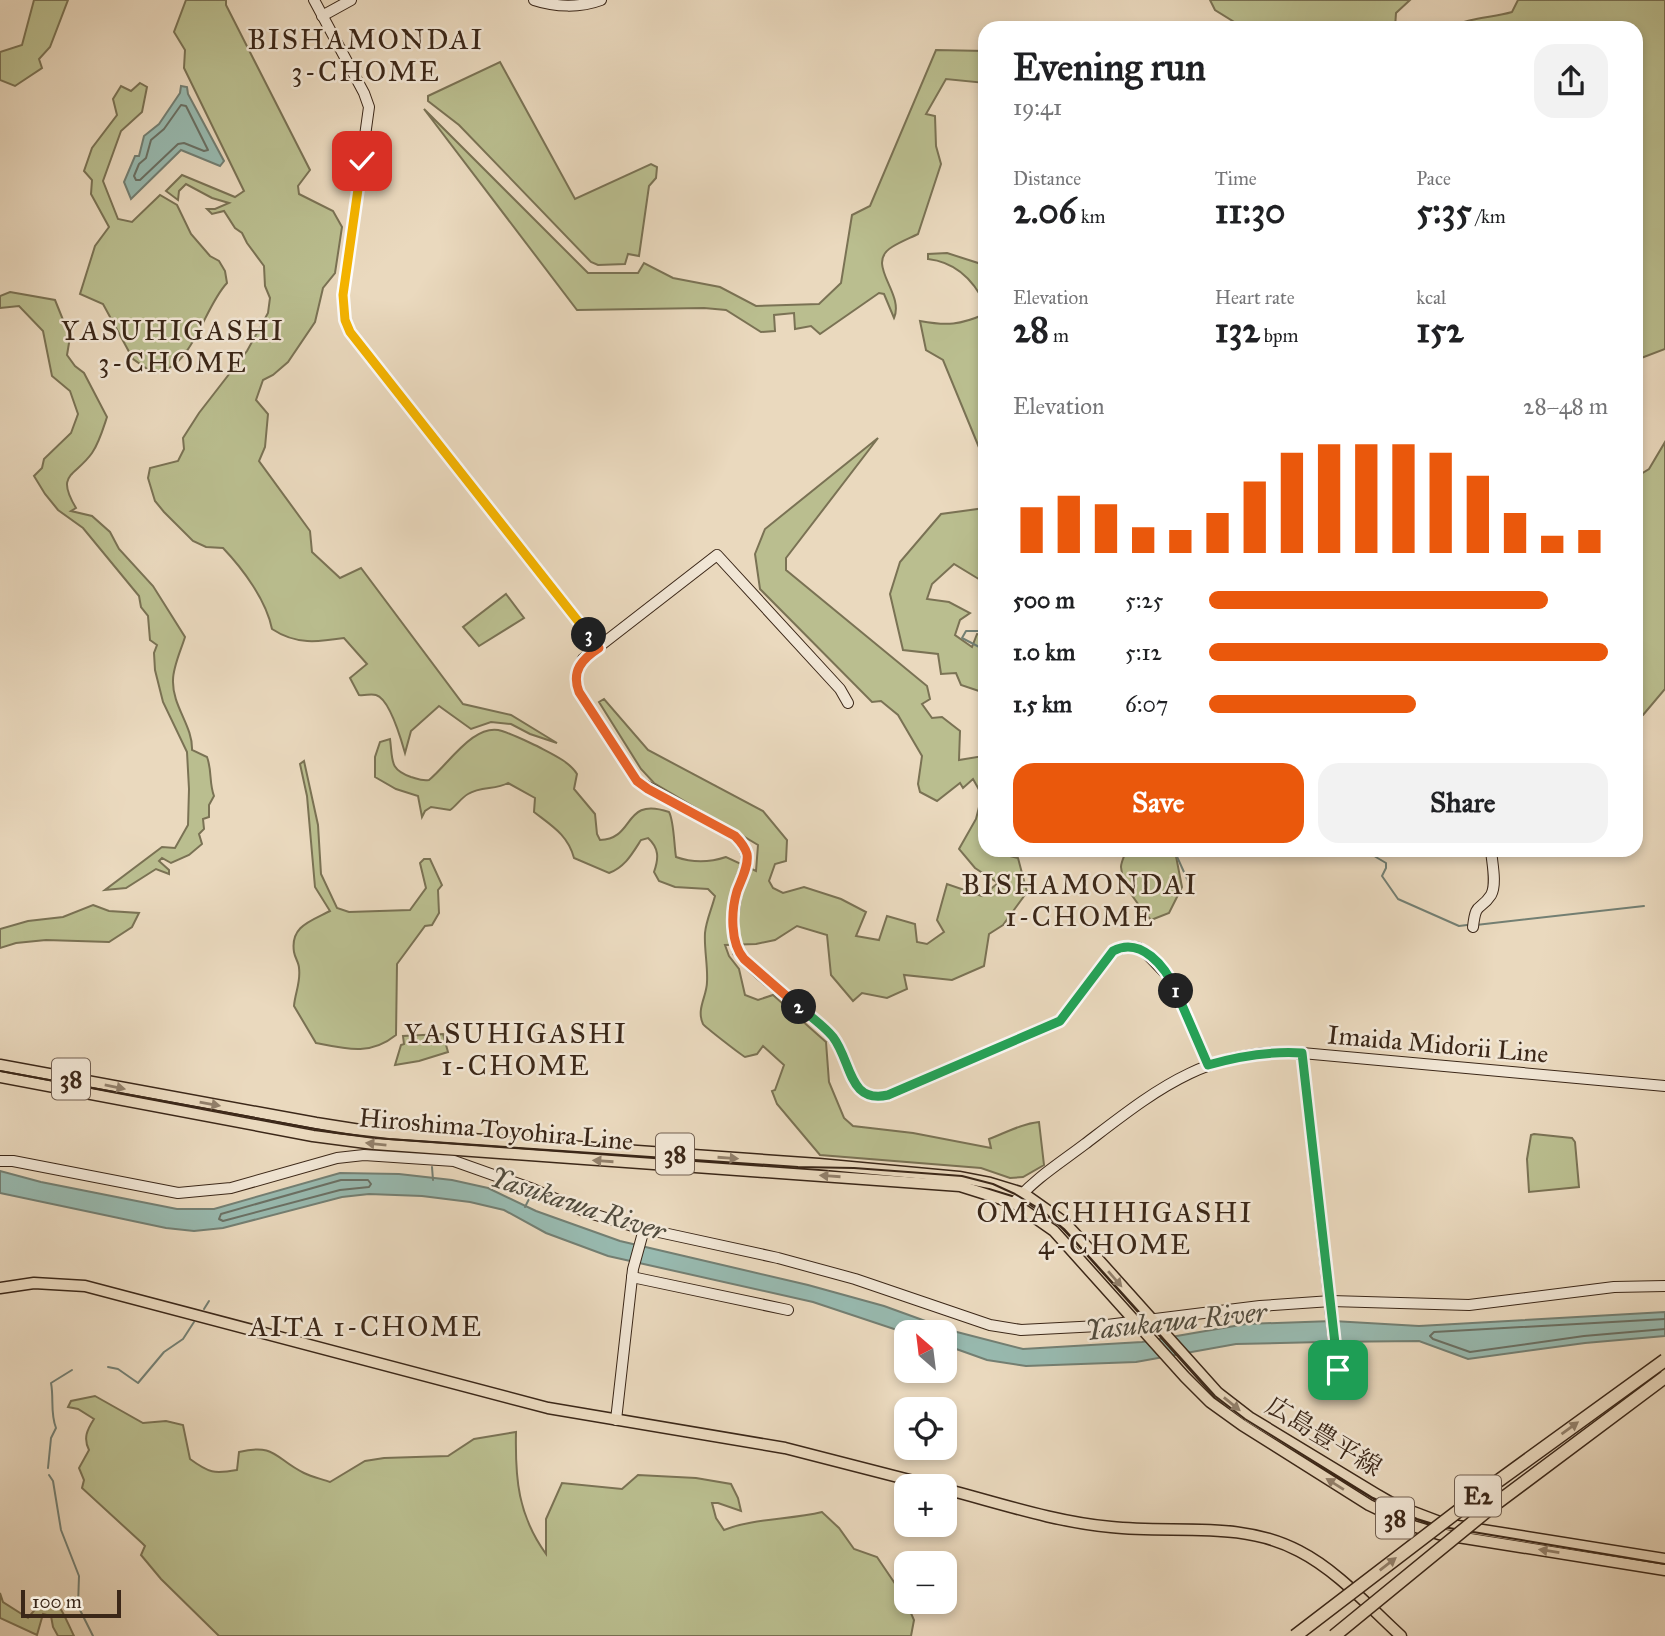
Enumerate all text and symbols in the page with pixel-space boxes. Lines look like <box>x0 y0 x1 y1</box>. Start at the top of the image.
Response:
district label: BISHAMONDAI 3-CHOME <box>247 22 485 89</box>
text: Evening run <box>1013 44 1206 90</box>
button: share <box>1534 44 1608 118</box>
text: 19:41 <box>1013 93 1062 121</box>
pin <box>332 131 392 191</box>
icon: check <box>343 142 381 180</box>
text: Distance <box>1013 167 1081 190</box>
text: Time <box>1215 167 1257 190</box>
text: Pace <box>1416 167 1451 190</box>
text: 2.06 <box>1013 190 1077 233</box>
text: 11:30 <box>1215 190 1286 233</box>
text: 5:35 <box>1416 190 1472 233</box>
text: km <box>1077 205 1105 228</box>
text: /km <box>1472 205 1506 228</box>
text: Elevation <box>1013 286 1088 309</box>
text: Heart rate <box>1215 286 1295 309</box>
text: kcal <box>1416 286 1446 309</box>
text: 28 <box>1013 309 1049 352</box>
text: 132 <box>1215 309 1260 352</box>
text: 152 <box>1416 309 1463 352</box>
district label: YASUHIGASHI 3-CHOME <box>61 313 285 380</box>
text: m <box>1049 324 1069 347</box>
text: bpm <box>1260 324 1298 347</box>
text: Elevation <box>1013 392 1104 420</box>
text: 28–48 m <box>1523 392 1608 420</box>
text: 500 m <box>1013 586 1075 614</box>
text: 5:25 <box>1125 586 1163 614</box>
pin: 3 <box>572 618 606 652</box>
text: 3 <box>585 623 592 646</box>
text: 1.0 km <box>1013 638 1075 666</box>
text: 5:12 <box>1125 638 1162 666</box>
text: 1.5 km <box>1013 690 1072 718</box>
text: 6:07 <box>1125 690 1168 718</box>
button: Save <box>1013 763 1304 843</box>
button: Share <box>1318 763 1608 843</box>
district label: BISHAMONDAI 1-CHOME <box>961 867 1199 934</box>
pin: 1 <box>1158 974 1194 1009</box>
text: 1 <box>1172 979 1179 1002</box>
pin: 2 <box>782 990 816 1024</box>
text: 2 <box>794 995 803 1018</box>
district label: YASUHIGASHI 1-CHOME <box>404 1016 628 1083</box>
street label: Imaida Midorii Line <box>1326 1018 1550 1070</box>
road number: 38 <box>52 1058 90 1100</box>
one-way arrow <box>104 1081 126 1092</box>
one-way arrow <box>199 1099 221 1110</box>
street label: Hiroshima Toyohira Line <box>358 1101 635 1157</box>
road number: 38 <box>656 1134 694 1174</box>
one-way arrow <box>365 1138 387 1149</box>
one-way arrow <box>717 1153 739 1164</box>
one-way arrow <box>592 1156 614 1167</box>
water label: Yasukawa River <box>486 1159 671 1249</box>
one-way arrow <box>819 1170 841 1181</box>
district label: OMACHIHIGASHI 4-CHOME <box>977 1195 1253 1262</box>
one-way arrow <box>1107 1270 1122 1287</box>
water label: Yasukawa River <box>1083 1294 1270 1348</box>
district label: AITA 1-CHOME <box>248 1309 483 1344</box>
north arrow <box>894 1320 957 1382</box>
map controls <box>894 1320 957 1614</box>
pin <box>1308 1340 1368 1400</box>
icon: arrive <box>1319 1351 1357 1389</box>
street label: 広島豊平線 <box>1260 1389 1388 1483</box>
one-way arrow <box>1224 1396 1241 1411</box>
button: locate <box>894 1397 957 1460</box>
one-way arrow <box>1561 1421 1579 1435</box>
button: + <box>894 1474 957 1537</box>
road number: E2 <box>1455 1476 1501 1516</box>
one-way arrow <box>1326 1477 1345 1490</box>
road number: 38 <box>1376 1498 1414 1538</box>
one-way arrow <box>1538 1545 1560 1556</box>
button: − <box>894 1551 957 1614</box>
one-way arrow <box>1379 1558 1397 1572</box>
scale bar <box>21 1587 121 1619</box>
text: 100 m <box>32 1590 82 1613</box>

